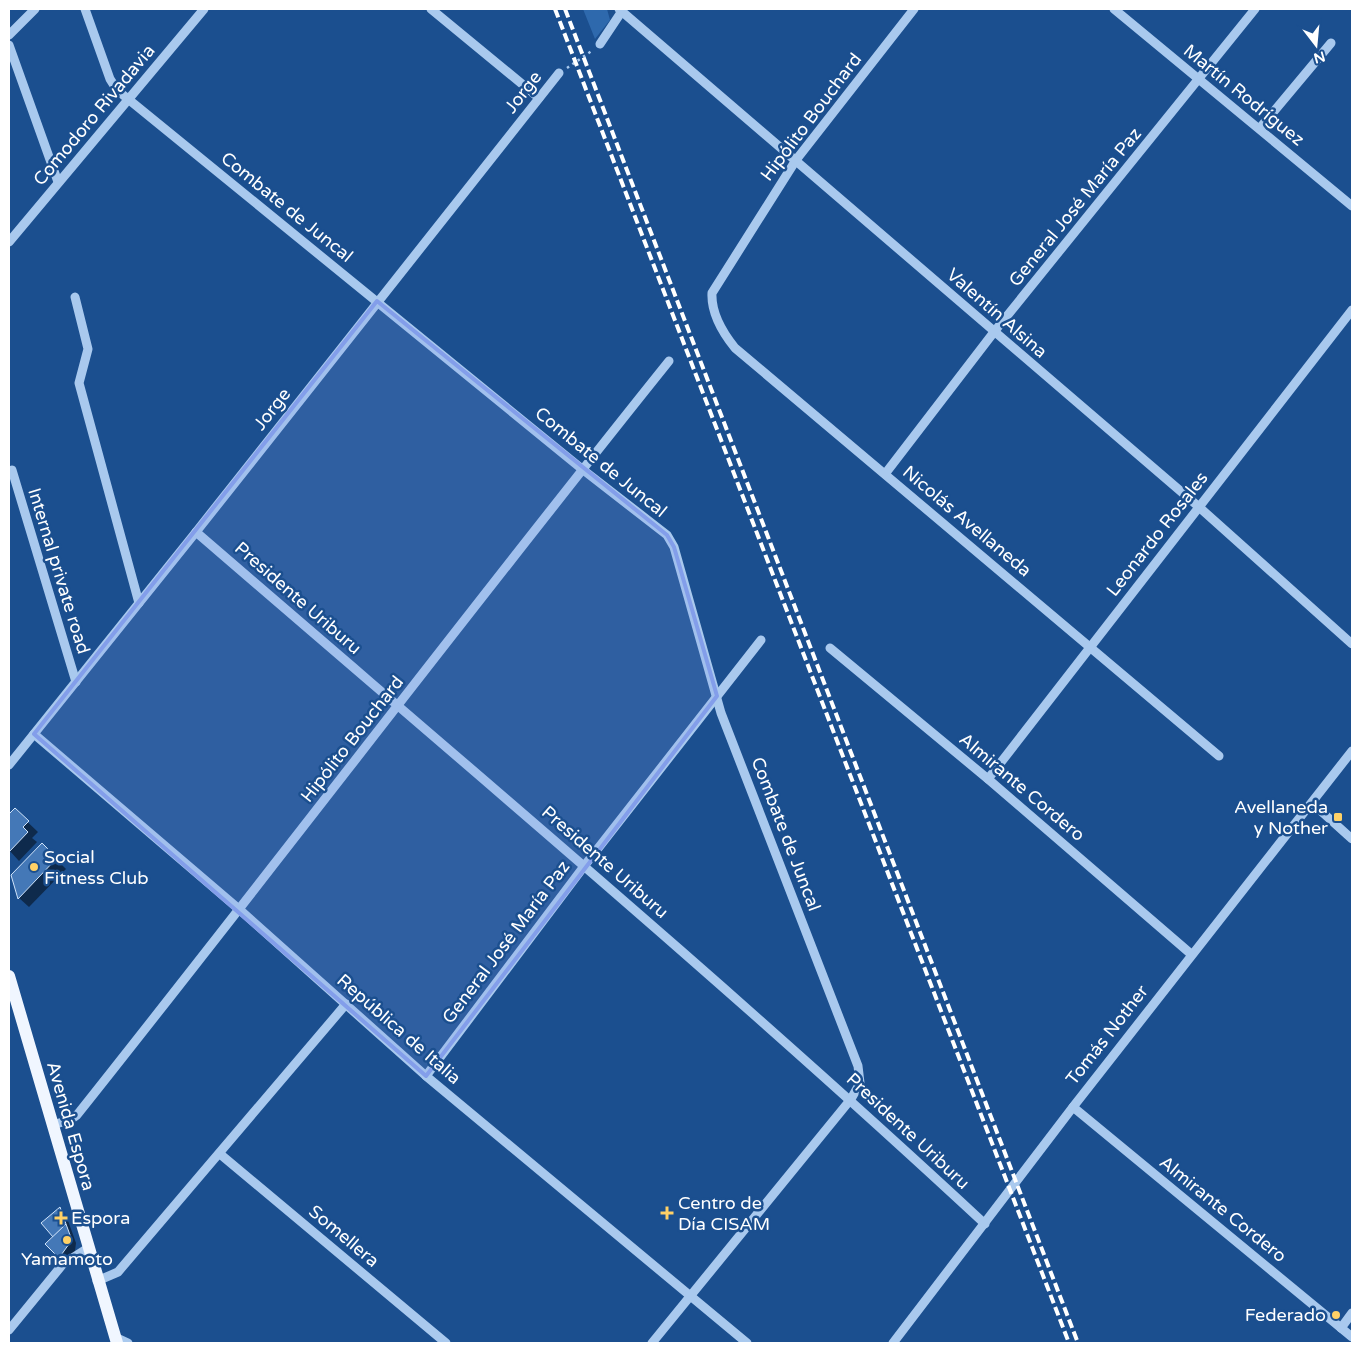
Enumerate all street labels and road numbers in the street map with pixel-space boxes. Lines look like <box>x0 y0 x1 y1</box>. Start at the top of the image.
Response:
street label: Martín Rodríguez <box>1179 39 1309 151</box>
street label: Comodoro Rivadavia <box>29 40 159 190</box>
street label: Hipólito Bouchard <box>756 49 866 185</box>
street label: Jorge <box>500 67 546 117</box>
street label: General José María Paz <box>1004 123 1146 291</box>
street label: Combate de Juncal <box>217 147 357 267</box>
street label: Valentín Alsina <box>942 263 1052 363</box>
street label: Jorge <box>249 384 295 434</box>
street label: Combate de Juncal <box>531 402 671 522</box>
street label: Nicolás Avellaneda <box>898 461 1036 581</box>
street label: Leonardo Rosales <box>1102 467 1212 601</box>
street label: Internal private road <box>23 485 95 657</box>
street label: Presidente Uriburu <box>230 537 366 659</box>
street label: Hipólito Bouchard <box>296 671 408 807</box>
street label: Almirante Cordero <box>955 728 1089 846</box>
street label: Combate de Juncal <box>746 754 826 914</box>
street label: Presidente Uriburu <box>537 801 673 923</box>
street label: General José María Paz <box>438 856 574 1028</box>
street label: República de Italia <box>332 969 466 1089</box>
street label: Tomás Nother <box>1061 981 1153 1089</box>
street label: Avenida Espora <box>42 1059 100 1193</box>
street label: Presidente Uriburu <box>842 1068 974 1194</box>
street label: Almirante Cordero <box>1155 1151 1291 1267</box>
street label: Somellera <box>304 1200 384 1272</box>

